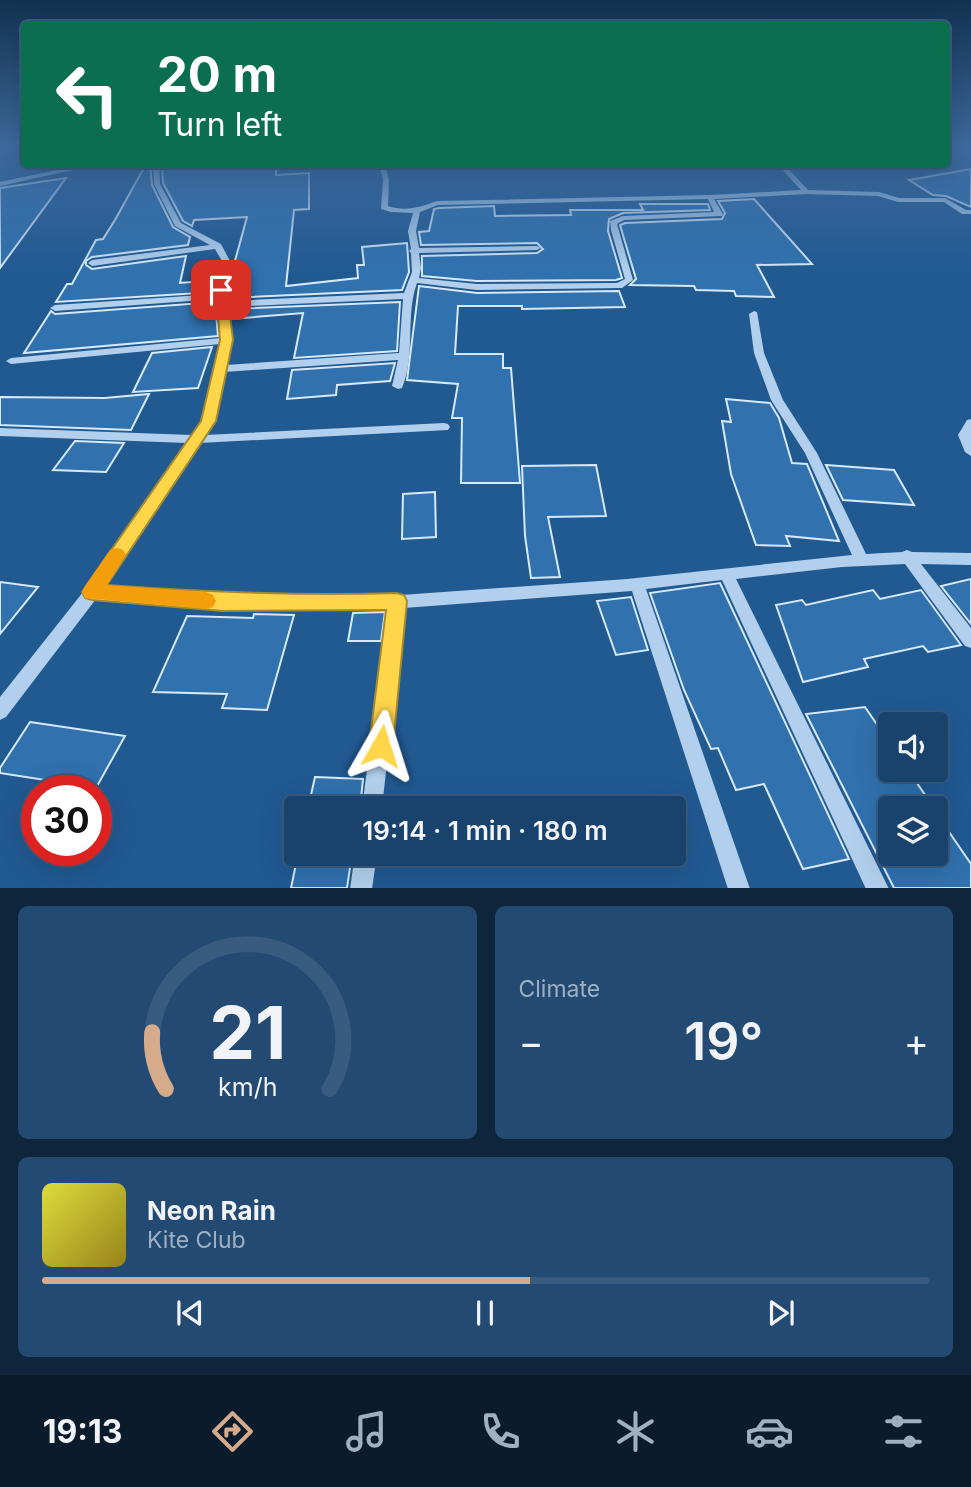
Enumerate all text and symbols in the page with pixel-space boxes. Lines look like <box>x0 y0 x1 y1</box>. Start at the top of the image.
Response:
text: 20 m <box>157 45 277 104</box>
icon: left <box>42 49 133 140</box>
text: Turn left <box>157 105 282 144</box>
pin <box>191 260 251 320</box>
icon: arrive <box>202 271 240 309</box>
position arrow <box>344 709 418 783</box>
map controls <box>878 712 948 866</box>
button: sound <box>878 712 948 782</box>
speed limit sign: 30 <box>21 775 112 866</box>
button: layers <box>878 796 948 866</box>
text: 19:14 · 1 min · 180 m <box>362 815 608 846</box>
text: Climate <box>519 975 600 1003</box>
text: 21 <box>209 988 286 1077</box>
text: 19° <box>684 1010 763 1073</box>
text: − <box>519 1019 544 1065</box>
text: + <box>904 1019 929 1065</box>
text: km/h <box>218 1071 277 1101</box>
text: Neon Rain <box>147 1195 276 1226</box>
text: Kite Club <box>147 1226 246 1254</box>
icon: previous <box>171 1294 209 1332</box>
icon: pause <box>466 1294 504 1332</box>
icon: next <box>762 1294 800 1332</box>
icon: directions <box>208 1407 257 1456</box>
icon: music <box>342 1407 391 1456</box>
icon: phone <box>476 1407 525 1456</box>
icon: climate <box>611 1407 660 1456</box>
icon: car <box>745 1407 794 1456</box>
icon: filters <box>879 1407 928 1456</box>
text: 19:13 <box>43 1412 122 1451</box>

